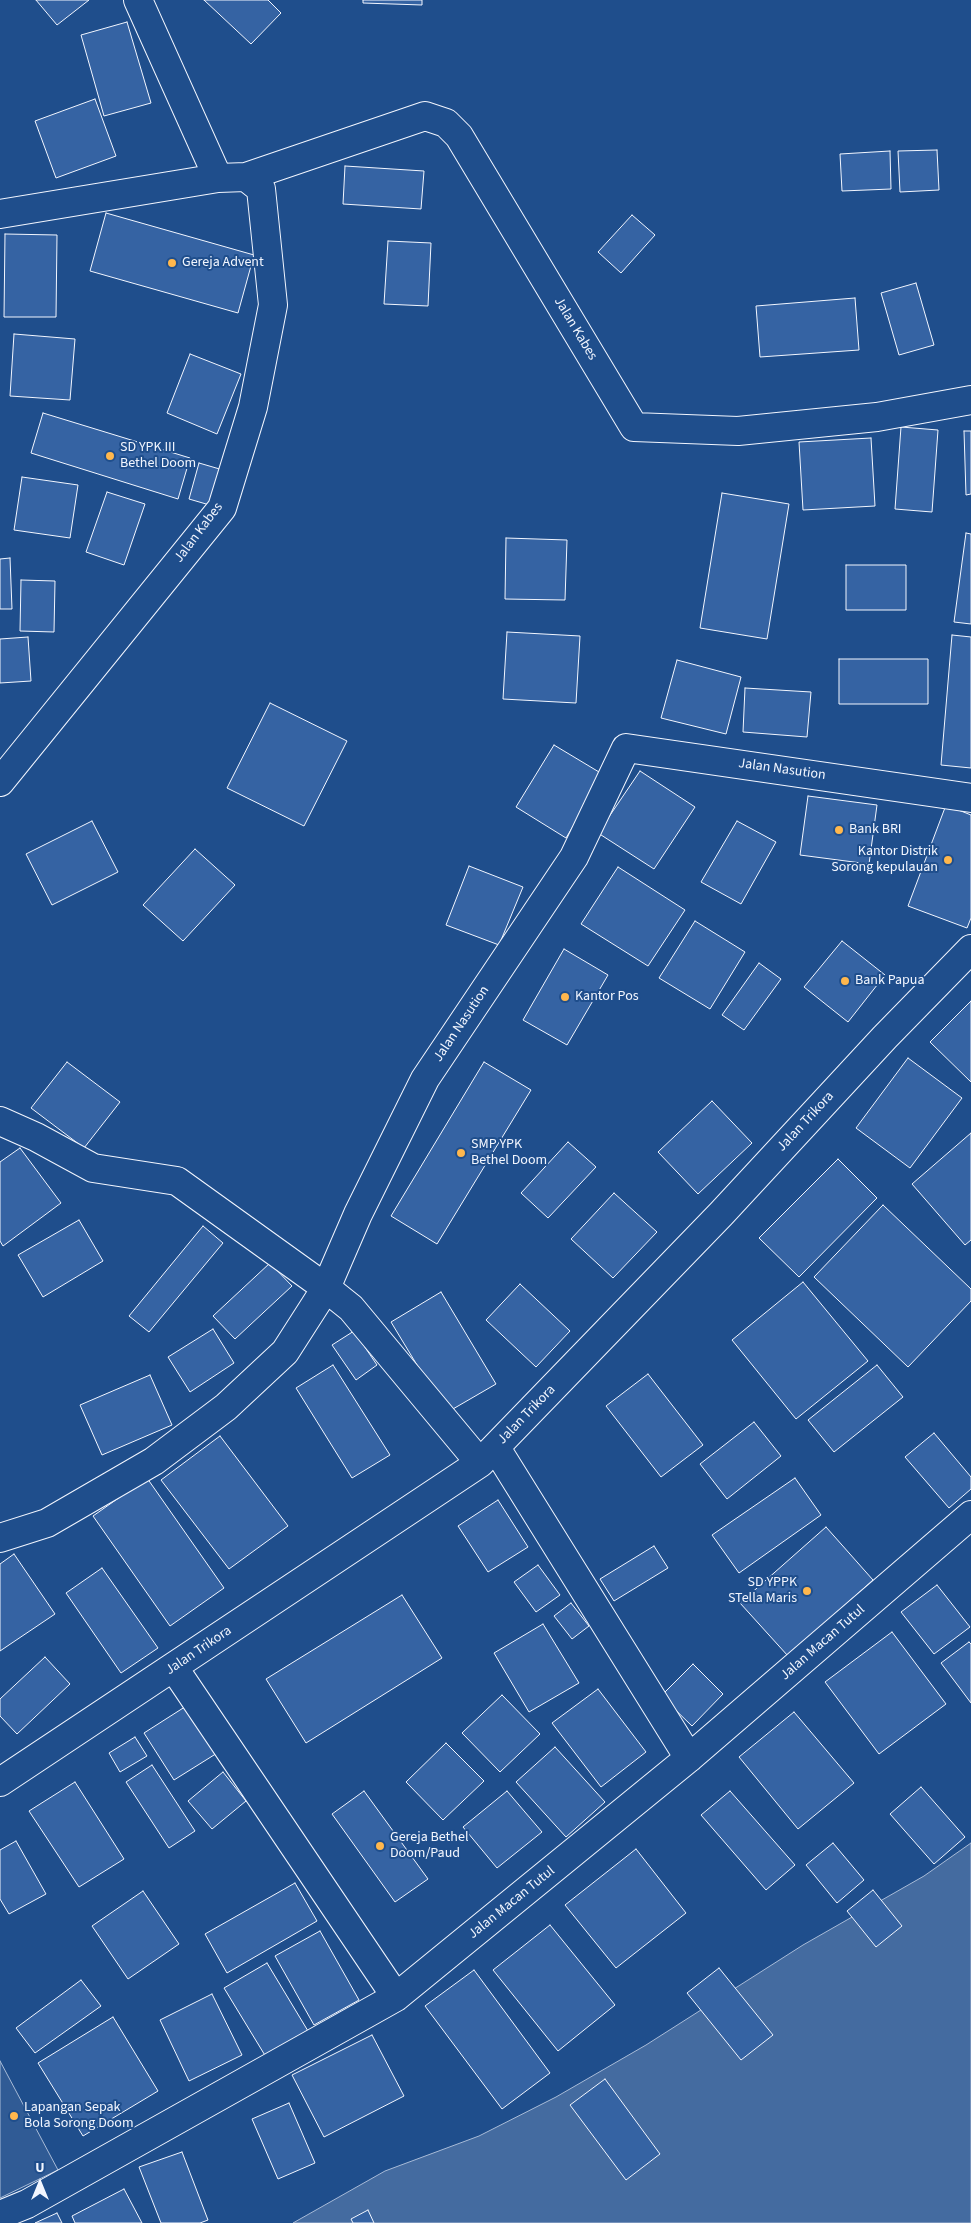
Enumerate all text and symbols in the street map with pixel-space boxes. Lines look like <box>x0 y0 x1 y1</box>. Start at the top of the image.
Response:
place label: Gereja Advent <box>182 255 264 271</box>
marker: Gereja Advent <box>166 257 178 269</box>
street label: Jalan Kabes <box>550 294 600 364</box>
place label: SD YPK III Bethel Doom <box>120 440 196 472</box>
marker: SD YPK III Bethel Doom <box>104 450 116 462</box>
street label: Jalan Kabes <box>171 500 227 566</box>
street label: Jalan Nasution <box>737 756 827 784</box>
place label: Bank BRI <box>849 822 902 838</box>
marker: Bank BRI <box>833 824 845 836</box>
place label: Kantor Distrik Sorong kepulauan <box>831 844 938 876</box>
marker: Kantor Distrik Sorong kepulauan <box>942 854 954 866</box>
place label: Bank Papua <box>855 973 925 989</box>
marker: Bank Papua <box>839 975 851 987</box>
street label: Jalan Nasution <box>430 983 494 1065</box>
place label: Kantor Pos <box>575 989 639 1005</box>
marker: Kantor Pos <box>559 991 571 1003</box>
street label: Jalan Trikora <box>774 1089 838 1155</box>
place label: SMP YPK Bethel Doom <box>471 1137 547 1170</box>
marker: SMP YPK Bethel Doom <box>455 1147 467 1159</box>
street label: Jalan Trikora <box>495 1382 559 1448</box>
place label: SD YPPK STella Maris <box>728 1575 797 1608</box>
marker: SD YPPK STella Maris <box>801 1585 813 1597</box>
street label: Jalan Macan Tutul <box>777 1602 869 1684</box>
street label: Jalan Trikora <box>163 1623 235 1679</box>
place label: Gereja Bethel Doom/Paud <box>390 1830 468 1862</box>
marker: Gereja Bethel Doom/Paud <box>374 1840 386 1852</box>
street label: Jalan Macan Tutul <box>465 1863 559 1943</box>
place label: Lapangan Sepak Bola Sorong Doom <box>24 2100 134 2132</box>
marker: Lapangan Sepak Bola Sorong Doom <box>8 2110 20 2122</box>
north arrow <box>15 2158 65 2208</box>
text: U <box>35 2158 45 2178</box>

